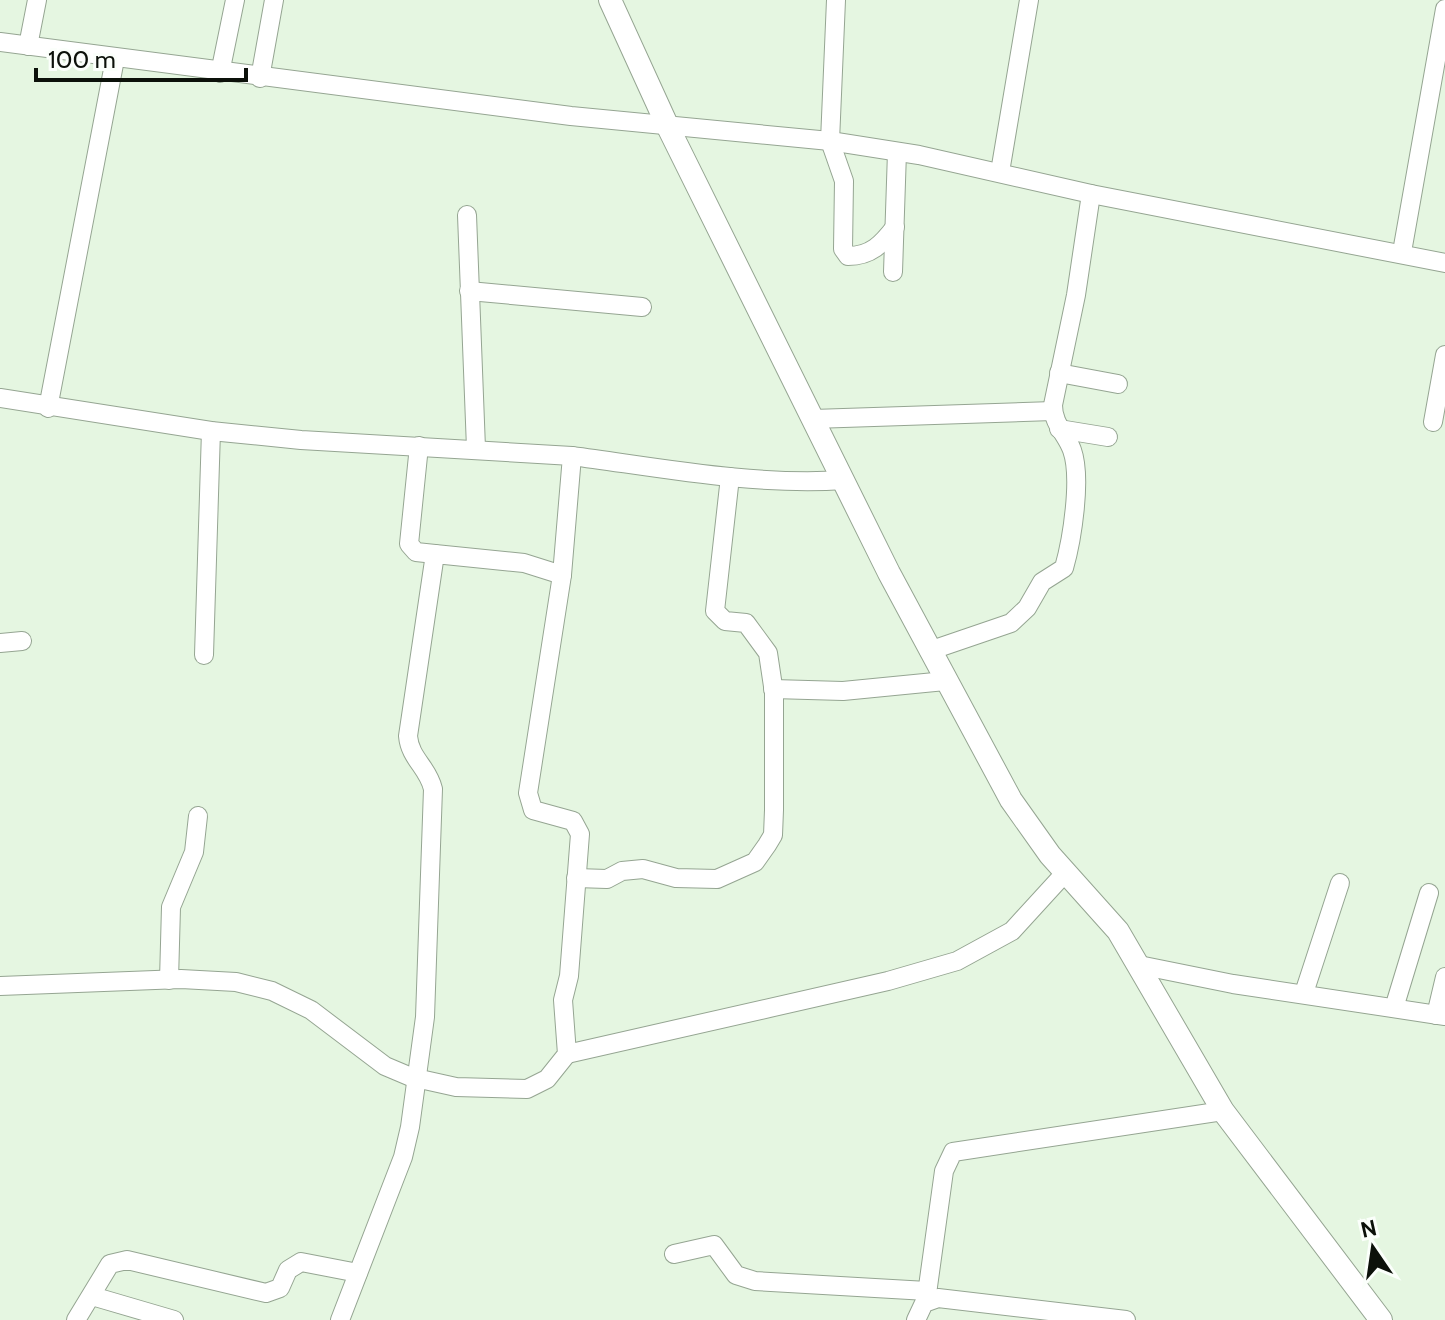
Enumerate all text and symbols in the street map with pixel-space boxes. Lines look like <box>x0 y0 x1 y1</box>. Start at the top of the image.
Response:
scale bar <box>36 32 246 82</box>
text: 100 m <box>48 45 116 74</box>
north arrow <box>1333 1208 1413 1288</box>
text: N <box>1358 1214 1379 1244</box>

